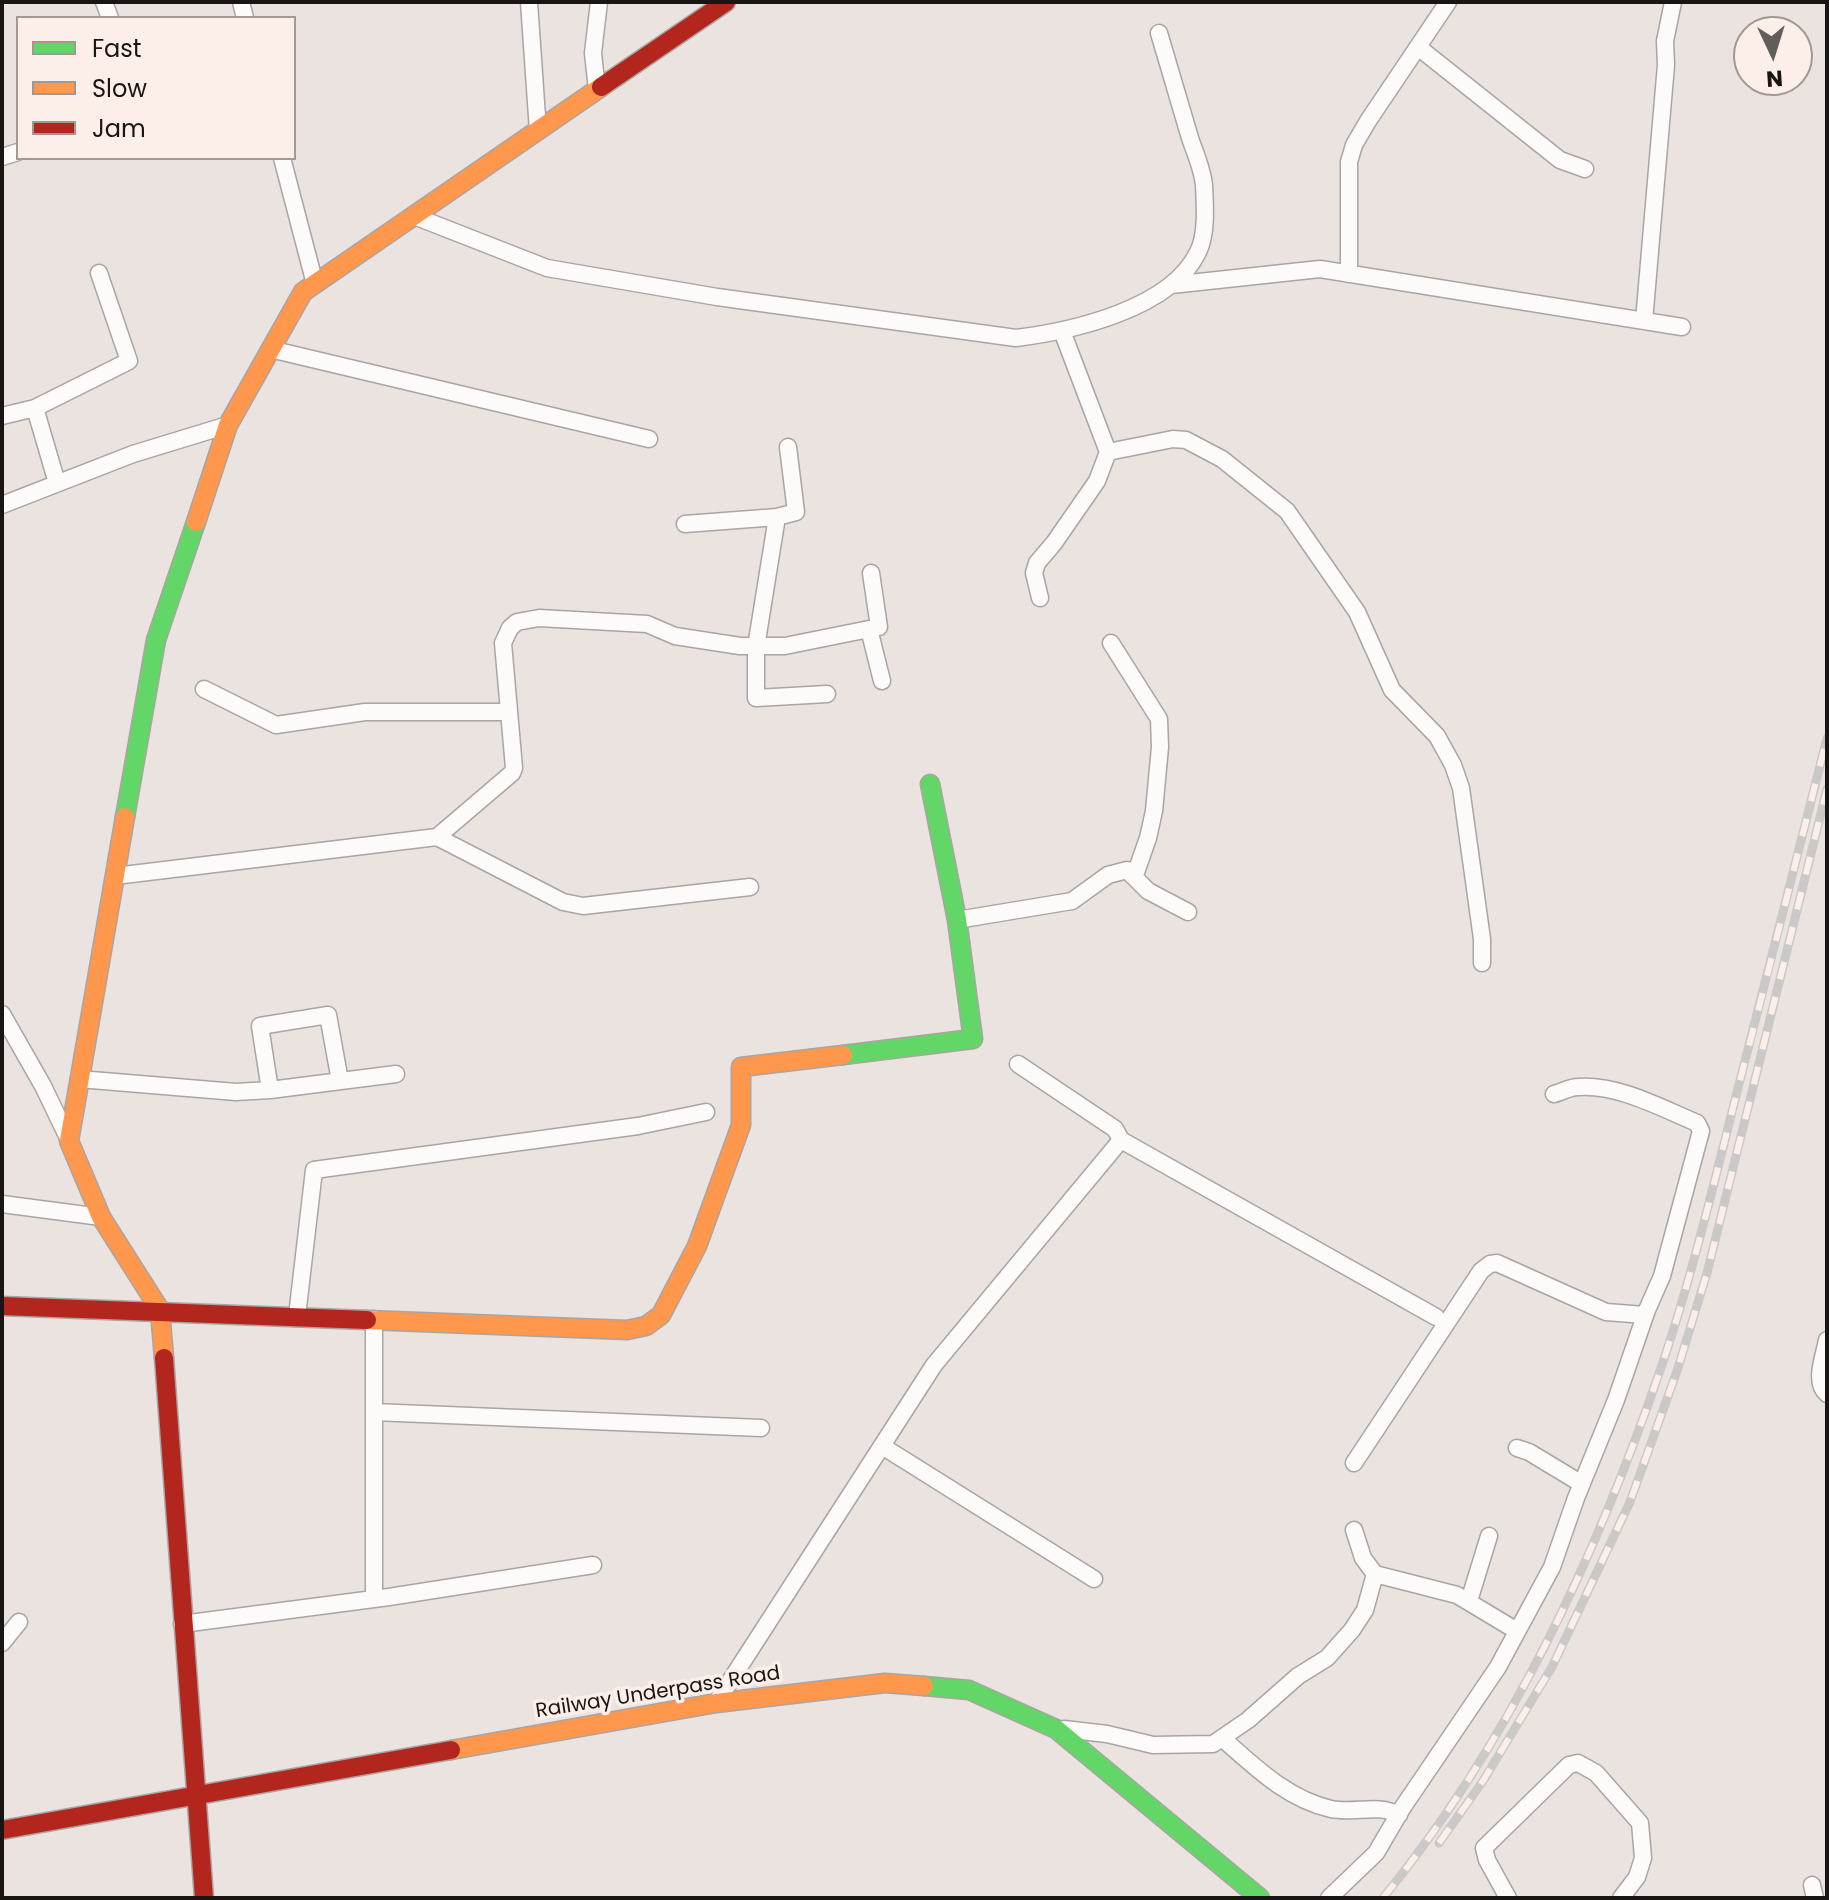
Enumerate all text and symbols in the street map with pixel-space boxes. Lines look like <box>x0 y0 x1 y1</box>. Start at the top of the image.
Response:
legend <box>16 16 296 160</box>
north arrow <box>1733 16 1813 96</box>
text: Fast <box>92 32 142 65</box>
text: N <box>1765 62 1784 94</box>
text: Slow <box>92 72 147 105</box>
text: Jam <box>92 112 146 145</box>
street label: Railway Underpass Road <box>534 1662 782 1724</box>

